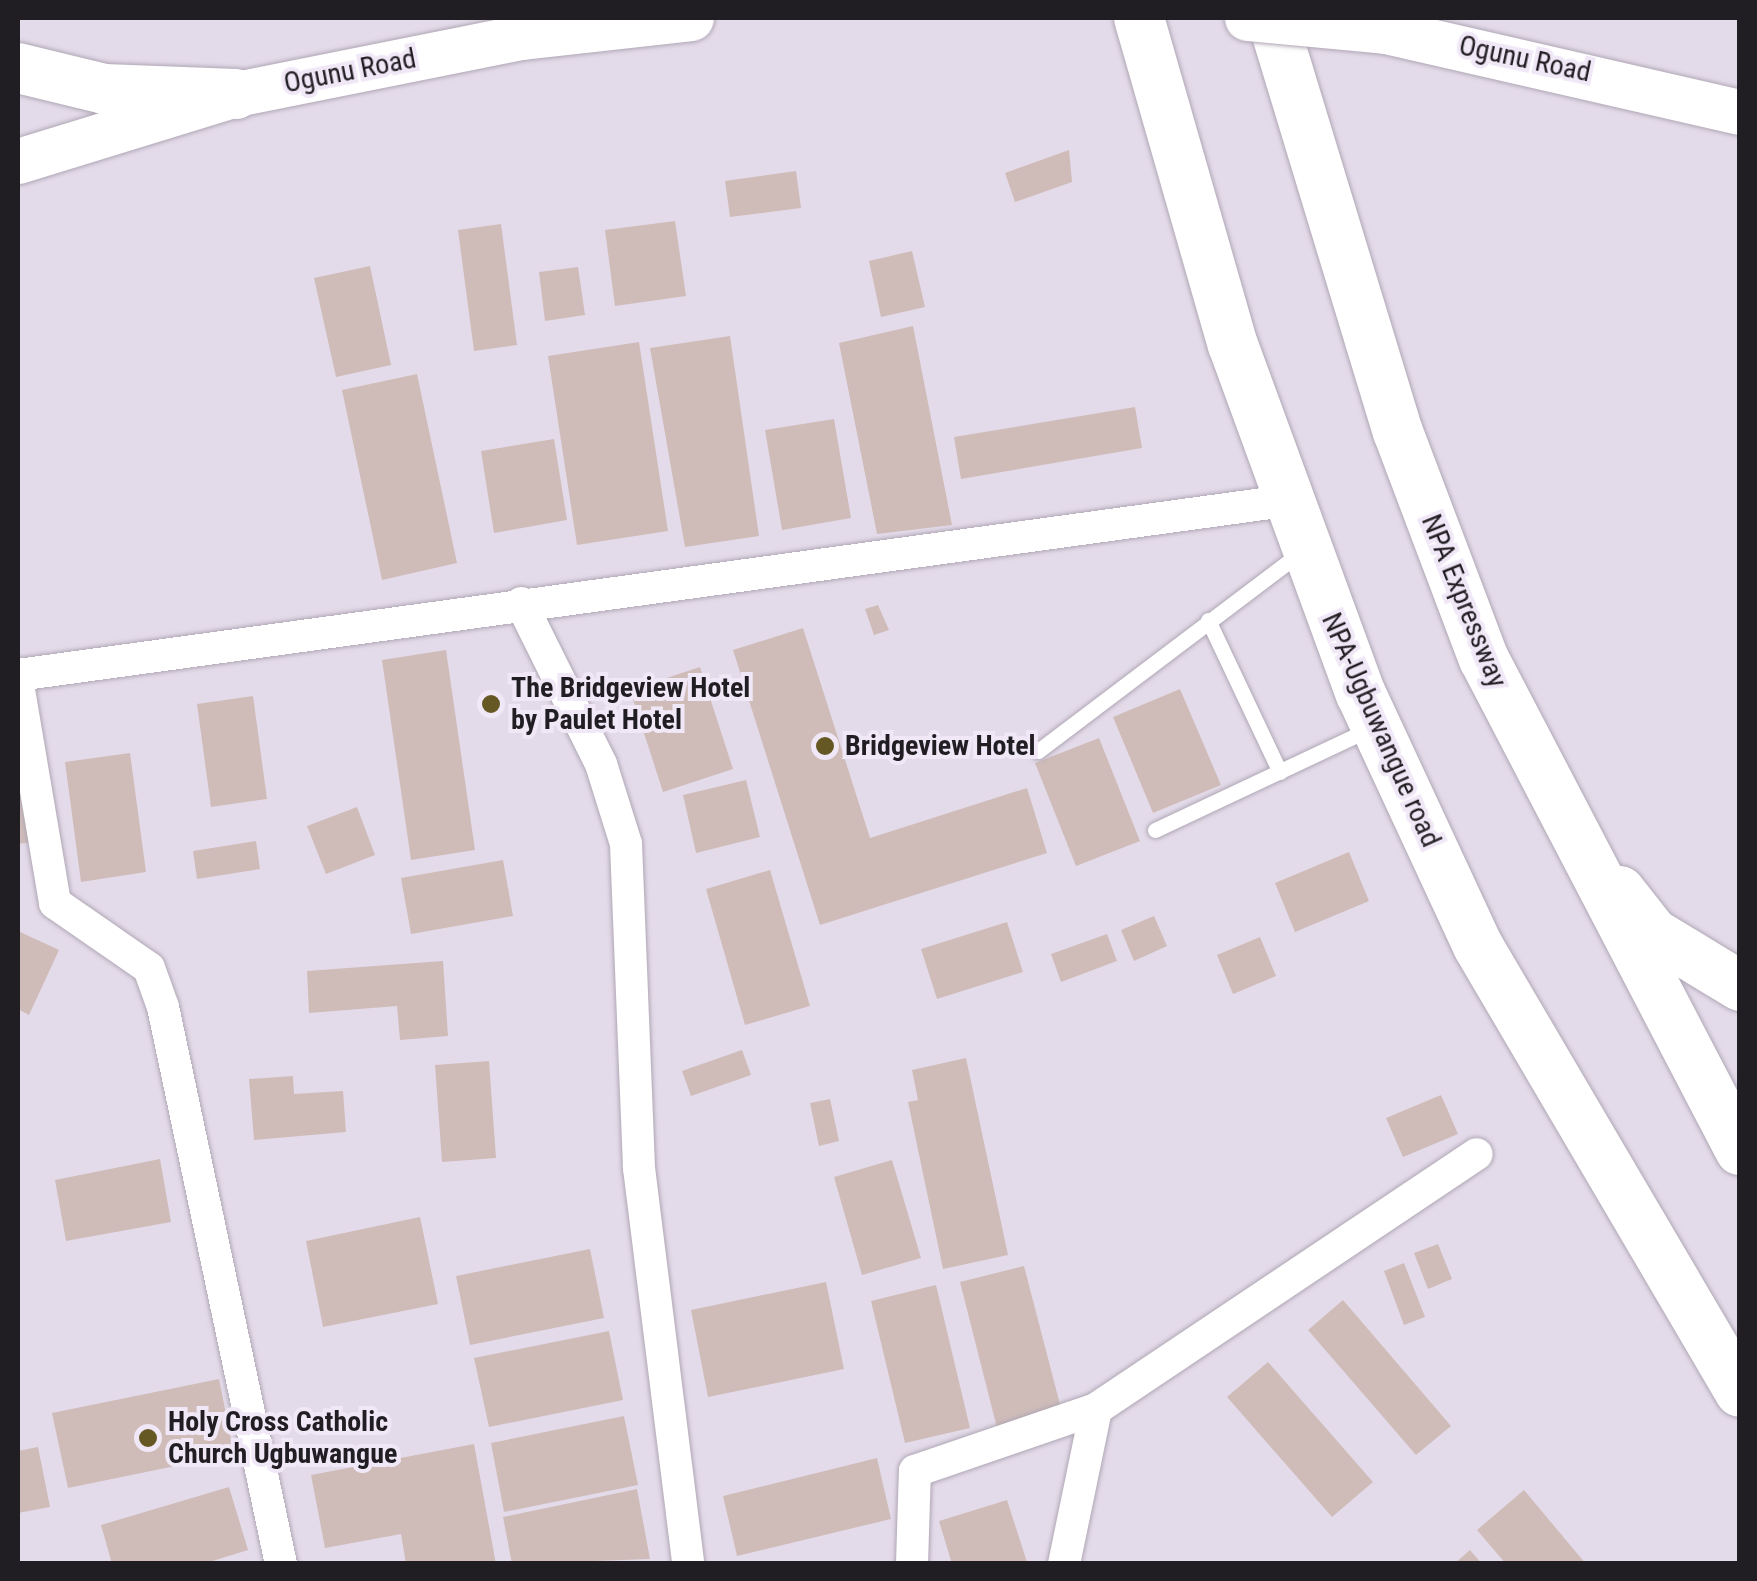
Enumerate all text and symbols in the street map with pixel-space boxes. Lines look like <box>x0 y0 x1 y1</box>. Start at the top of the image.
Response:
street label: Ogunu Road <box>1456 29 1594 89</box>
street label: Ogunu Road <box>281 42 419 100</box>
street label: NPA Expressway <box>1414 510 1514 692</box>
street label: NPA-Ugbuwangue road <box>1314 608 1448 852</box>
place label: The Bridgeview Hotel by Paulet Hotel <box>511 671 750 737</box>
marker: The Bridgeview Hotel by Paulet Hotel <box>480 693 502 715</box>
place label: Bridgeview Hotel <box>845 729 1036 763</box>
marker: Bridgeview Hotel <box>814 735 836 757</box>
place label: Holy Cross Catholic Church Ugbuwangue <box>168 1405 397 1471</box>
marker: Holy Cross Catholic Church Ugbuwangue <box>137 1427 159 1449</box>

